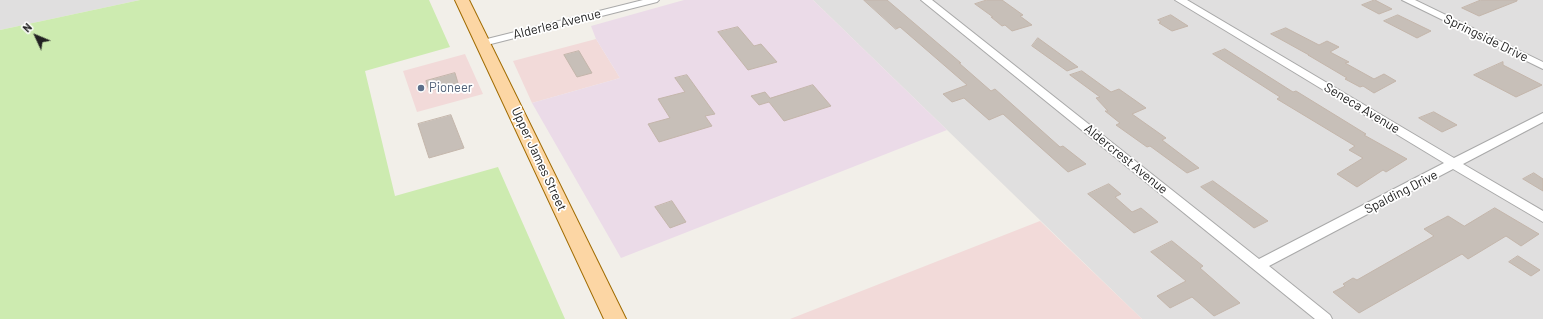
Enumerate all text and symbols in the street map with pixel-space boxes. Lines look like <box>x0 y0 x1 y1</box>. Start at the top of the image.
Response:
street label: Alderlea Avenue <box>511 6 603 42</box>
street label: Springside Drive <box>1441 11 1531 65</box>
north arrow <box>16 16 56 56</box>
text: N <box>20 20 34 34</box>
street label: Seneca Avenue <box>1321 79 1403 137</box>
place label: Pioneer <box>429 80 473 96</box>
marker: Pioneer <box>416 83 426 93</box>
street label: Upper James Street <box>508 105 570 213</box>
street label: Aldercrest Avenue <box>1081 121 1171 197</box>
street label: Spalding Drive <box>1362 167 1440 217</box>

